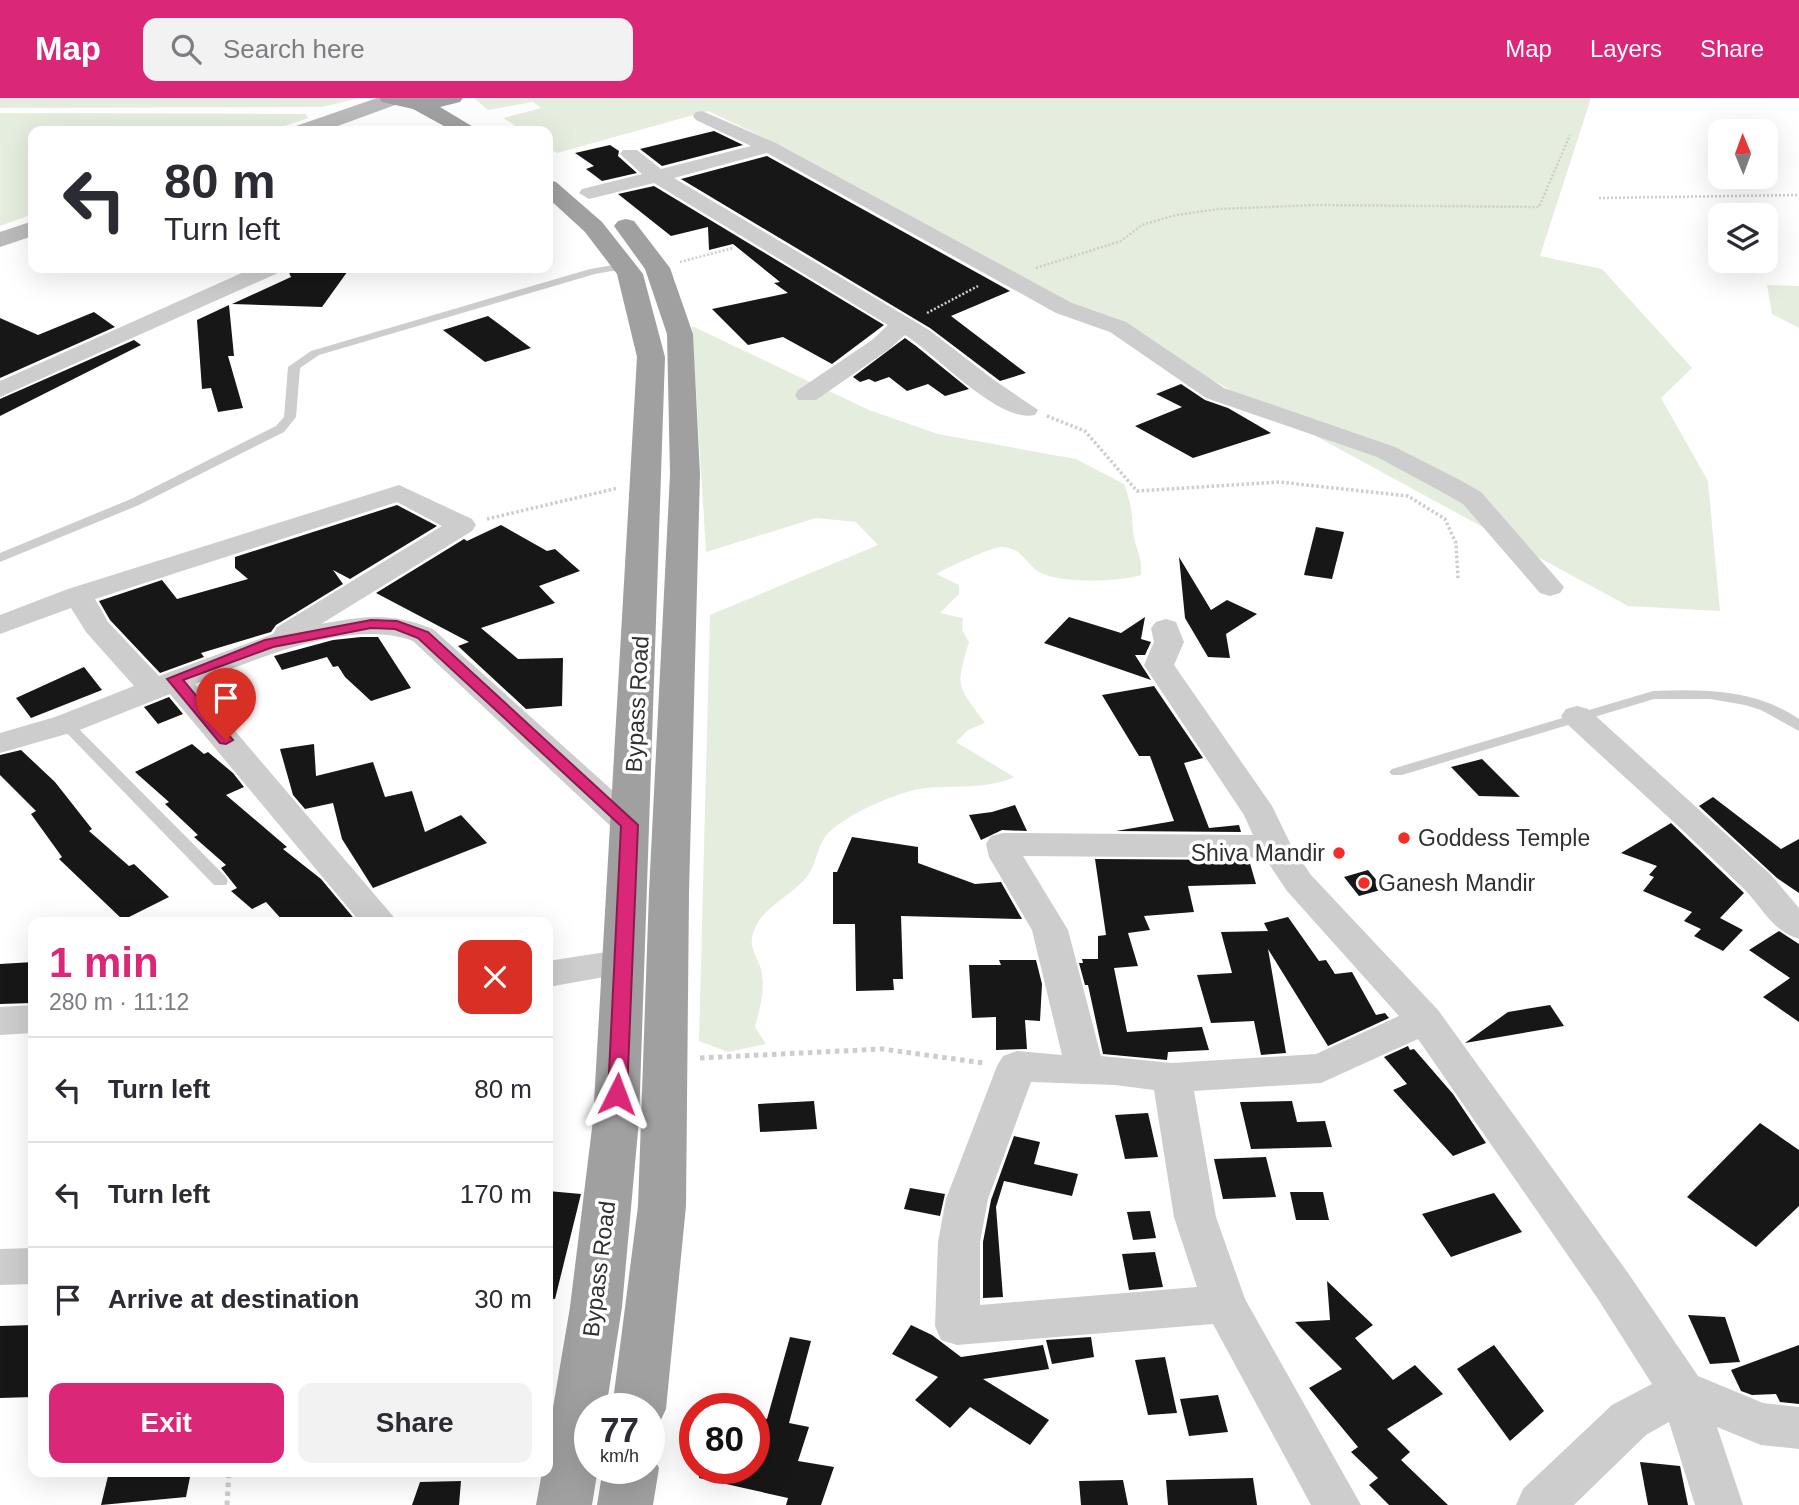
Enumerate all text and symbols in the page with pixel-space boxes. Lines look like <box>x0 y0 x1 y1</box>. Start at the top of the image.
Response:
search box <box>143 18 633 81</box>
text: Map <box>35 30 101 67</box>
icon: search <box>167 30 205 68</box>
text: Search here <box>223 34 365 64</box>
text: Map <box>1505 35 1552 62</box>
text: Layers <box>1590 35 1662 62</box>
text: Share <box>1700 35 1764 62</box>
north arrow <box>1708 119 1778 189</box>
map controls <box>1708 119 1778 273</box>
icon: left <box>49 154 140 245</box>
text: 80 m <box>164 154 276 208</box>
button: layers <box>1708 203 1778 273</box>
text: Turn left <box>164 211 280 247</box>
street label: Bypass Road <box>620 635 654 773</box>
pin <box>196 668 256 740</box>
icon: arrive <box>207 679 245 717</box>
place label: Goddess Temple <box>1418 825 1590 851</box>
marker: Goddess Temple <box>1396 830 1412 846</box>
place label: Shiva Mandir <box>1191 840 1325 866</box>
marker: Shiva Mandir <box>1331 845 1347 861</box>
place label: Ganesh Mandir <box>1378 870 1536 896</box>
marker: Ganesh Mandir <box>1356 875 1372 891</box>
text: 1 min <box>49 939 159 986</box>
button: close <box>458 940 532 1014</box>
text: 280 m · 11:12 <box>49 989 189 1015</box>
position arrow <box>580 1057 654 1131</box>
icon: left <box>49 1071 87 1109</box>
text: Turn left <box>108 1074 210 1104</box>
text: 80 m <box>474 1074 532 1104</box>
icon: left <box>49 1176 87 1214</box>
text: Turn left <box>108 1179 210 1209</box>
text: 170 m <box>460 1179 532 1209</box>
street label: Bypass Road <box>578 1200 620 1338</box>
icon: arrive <box>49 1281 87 1319</box>
text: Arrive at destination <box>108 1284 359 1314</box>
text: 30 m <box>474 1284 532 1314</box>
button: Exit <box>49 1383 284 1463</box>
button: Share <box>298 1383 532 1463</box>
speed limit sign: 80 <box>679 1393 770 1484</box>
text: 77 <box>600 1410 639 1449</box>
text: km/h <box>600 1446 639 1466</box>

